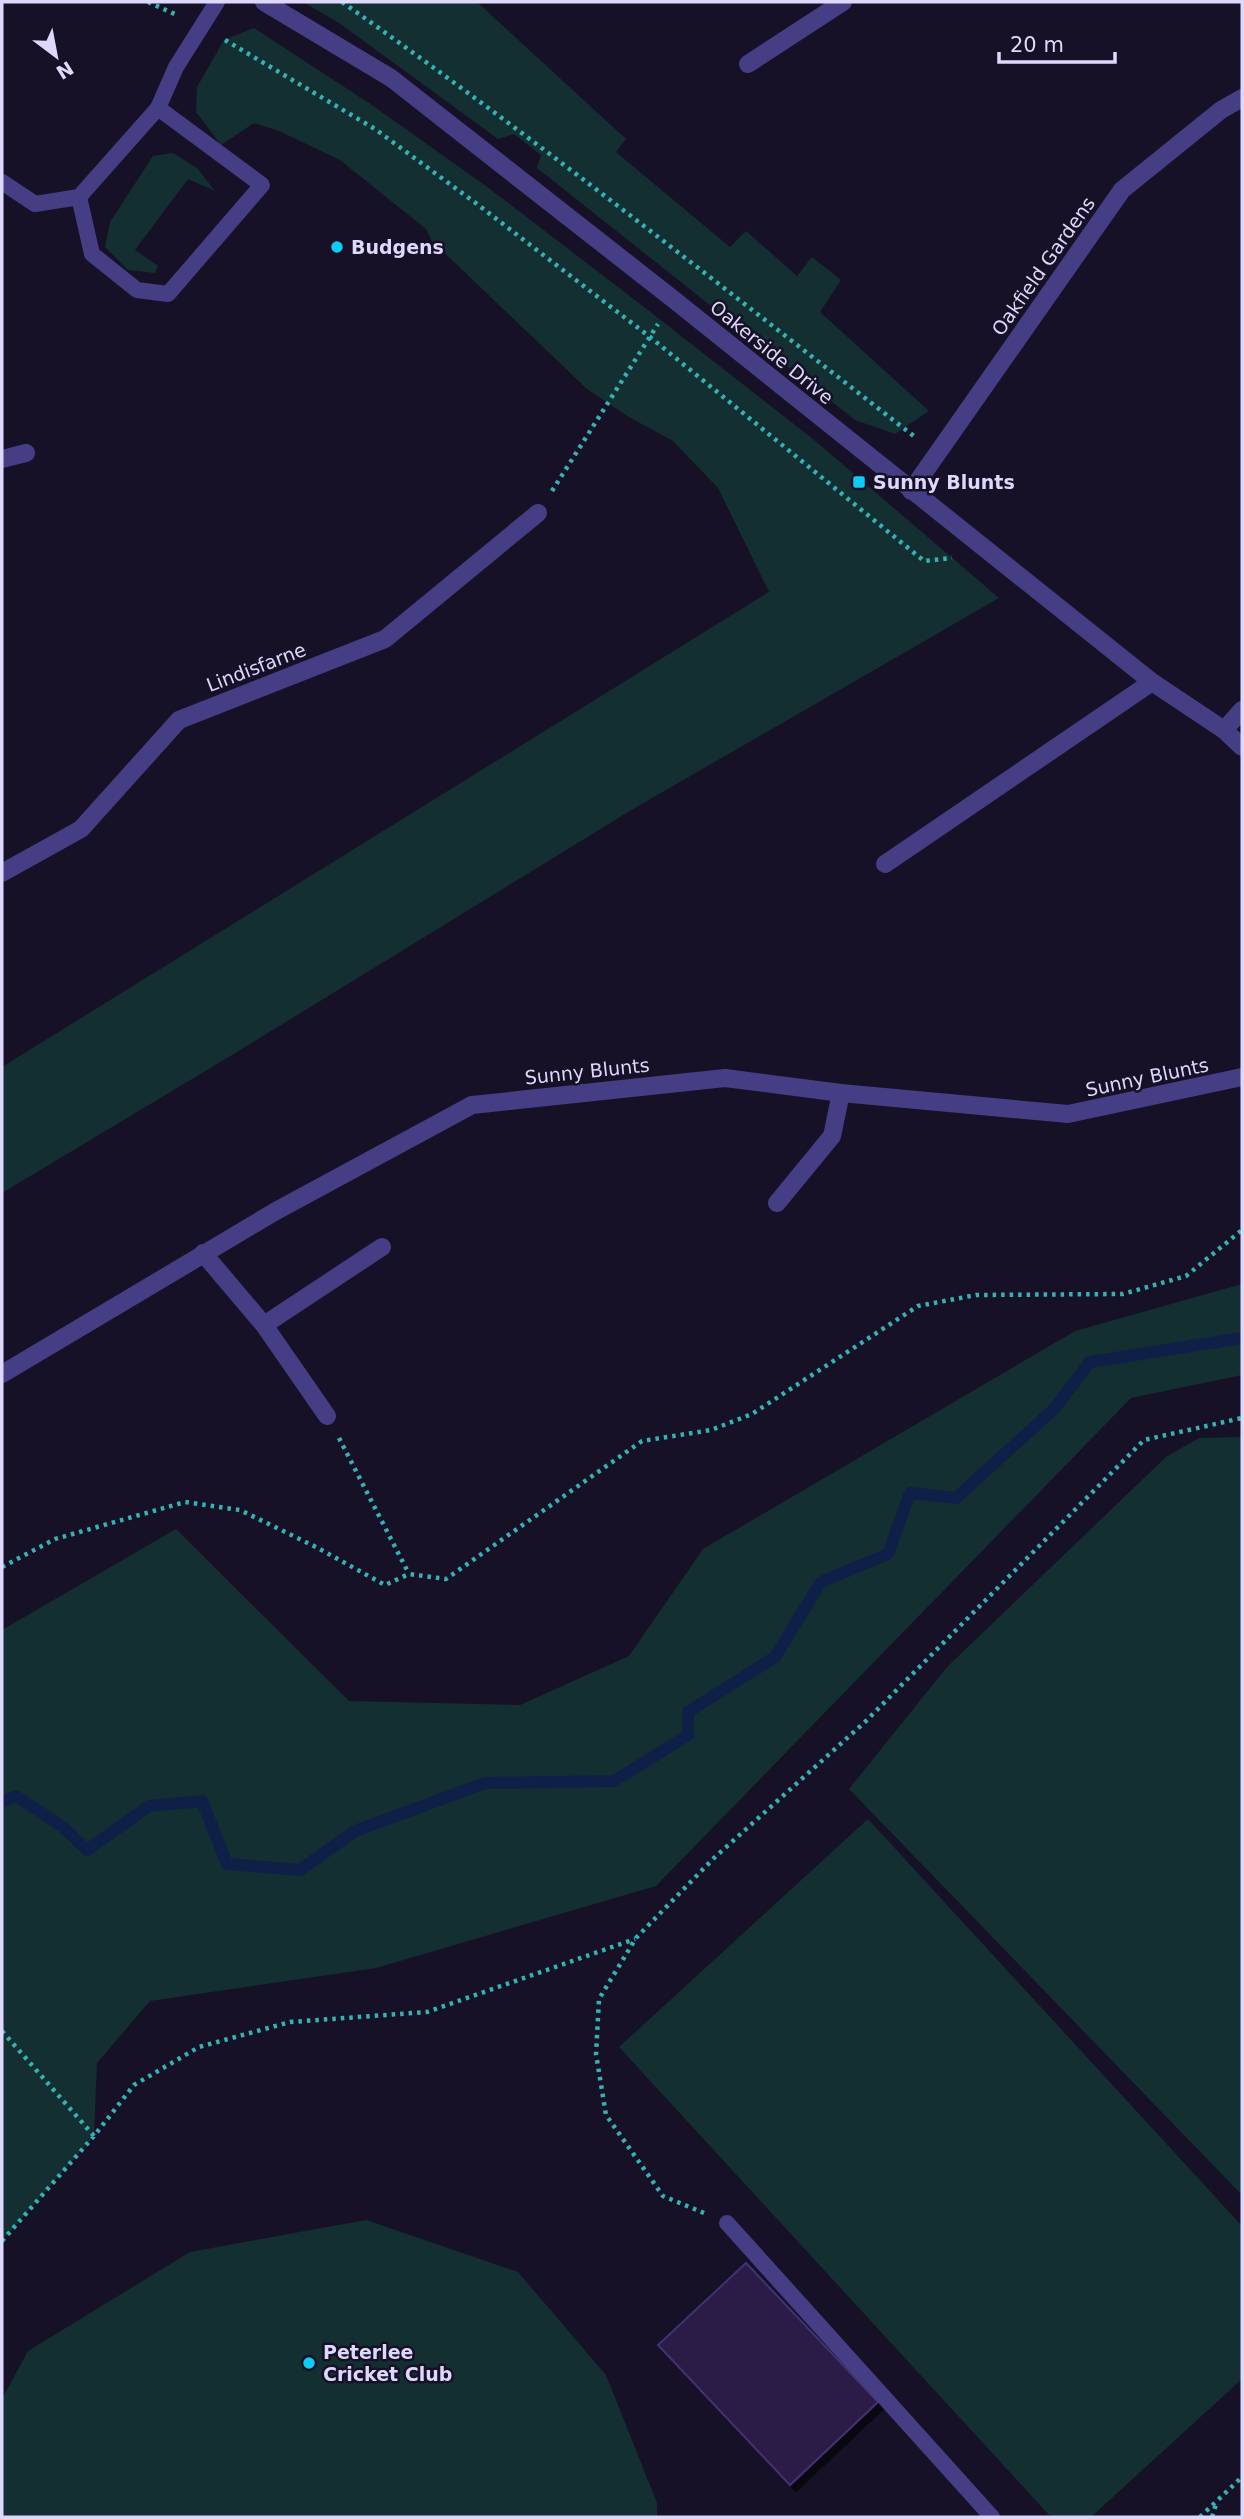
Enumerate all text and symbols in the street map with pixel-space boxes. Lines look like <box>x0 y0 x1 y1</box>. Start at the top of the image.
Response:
north arrow <box>21 21 91 91</box>
scale bar <box>999 21 1114 65</box>
text: 20 m <box>1010 33 1064 57</box>
text: N <box>52 57 78 84</box>
street label: Oakfield Gardens <box>987 192 1099 340</box>
place label: Budgens <box>351 236 444 258</box>
marker: Budgens <box>329 239 345 255</box>
street label: Oakerside Drive <box>706 296 838 408</box>
place label: Sunny Blunts <box>873 471 1015 493</box>
marker: Sunny Blunts <box>851 474 867 490</box>
street label: Lindisfarne <box>203 638 309 696</box>
street label: Sunny Blunts <box>1083 1053 1211 1101</box>
street label: Sunny Blunts <box>524 1054 650 1088</box>
place label: Peterlee Cricket Club <box>323 2341 452 2385</box>
marker: Peterlee Cricket Club <box>301 2355 317 2371</box>

